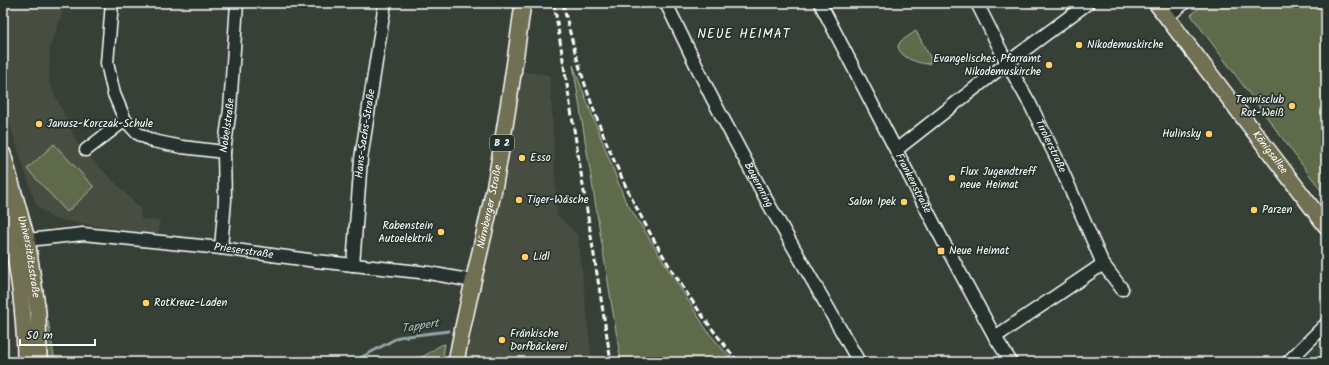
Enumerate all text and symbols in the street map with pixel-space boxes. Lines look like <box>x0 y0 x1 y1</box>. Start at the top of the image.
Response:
district label: NEUE HEIMAT <box>697 24 791 45</box>
place label: Nikodemuskirche <box>1087 36 1164 54</box>
marker: Nikodemuskirche <box>1074 40 1084 50</box>
place label: Evangelisches Pfarramt Nikodemuskirche <box>933 50 1042 81</box>
marker: Evangelisches Pfarramt Nikodemuskirche <box>1044 60 1054 70</box>
street label: Hans-Sachs-Straße <box>351 88 381 179</box>
place label: Tennisclub Rot-Weiß <box>1235 91 1284 122</box>
street label: Nobelstraße <box>215 97 240 154</box>
marker: Tennisclub Rot-Weiß <box>1287 101 1297 111</box>
place label: Janusz-Korczak-Schule <box>47 115 153 133</box>
street label: Tirolerstraße <box>1030 116 1071 176</box>
marker: Janusz-Korczak-Schule <box>34 119 44 129</box>
place label: Hulinsky <box>1162 125 1202 143</box>
street label: Königsallee <box>1248 127 1292 178</box>
marker: Hulinsky <box>1204 129 1214 139</box>
road number: B 2 <box>490 135 514 151</box>
place label: Esso <box>530 149 551 167</box>
street label: Frankenstraße <box>890 150 936 217</box>
marker: Esso <box>517 153 527 163</box>
street label: Bayernring <box>739 159 778 211</box>
street label: Nürnberger Straße <box>472 163 507 250</box>
place label: Flux Jugendtreff neue Heimat <box>960 163 1038 194</box>
marker: Flux Jugendtreff neue Heimat <box>947 173 957 183</box>
place label: Tiger-Wäsche <box>527 191 589 209</box>
place label: Salon Ipek <box>848 193 897 211</box>
marker: Tiger-Wäsche <box>514 195 524 205</box>
marker: Salon Ipek <box>899 197 909 207</box>
place label: Parzen <box>1262 201 1293 219</box>
marker: Parzen <box>1249 205 1259 215</box>
street label: Universitätsstraße <box>12 214 45 299</box>
place label: Rabenstein Autoelektrik <box>378 217 434 248</box>
marker: Rabenstein Autoelektrik <box>436 227 446 237</box>
street label: Prieserstraße <box>213 238 275 264</box>
place label: Neue Heimat <box>949 242 1010 260</box>
marker: Neue Heimat <box>936 246 946 256</box>
place label: Lidl <box>533 248 550 266</box>
marker: Lidl <box>520 252 530 262</box>
place label: RotKreuz-Laden <box>154 294 228 312</box>
marker: RotKreuz-Laden <box>141 298 151 308</box>
water label: Tappert <box>400 313 442 338</box>
scale bar <box>20 321 95 347</box>
place label: Fränkische Dorfbäckerei <box>510 325 567 356</box>
text: 50 m <box>26 326 53 345</box>
marker: Fränkische Dorfbäckerei <box>497 335 507 345</box>

